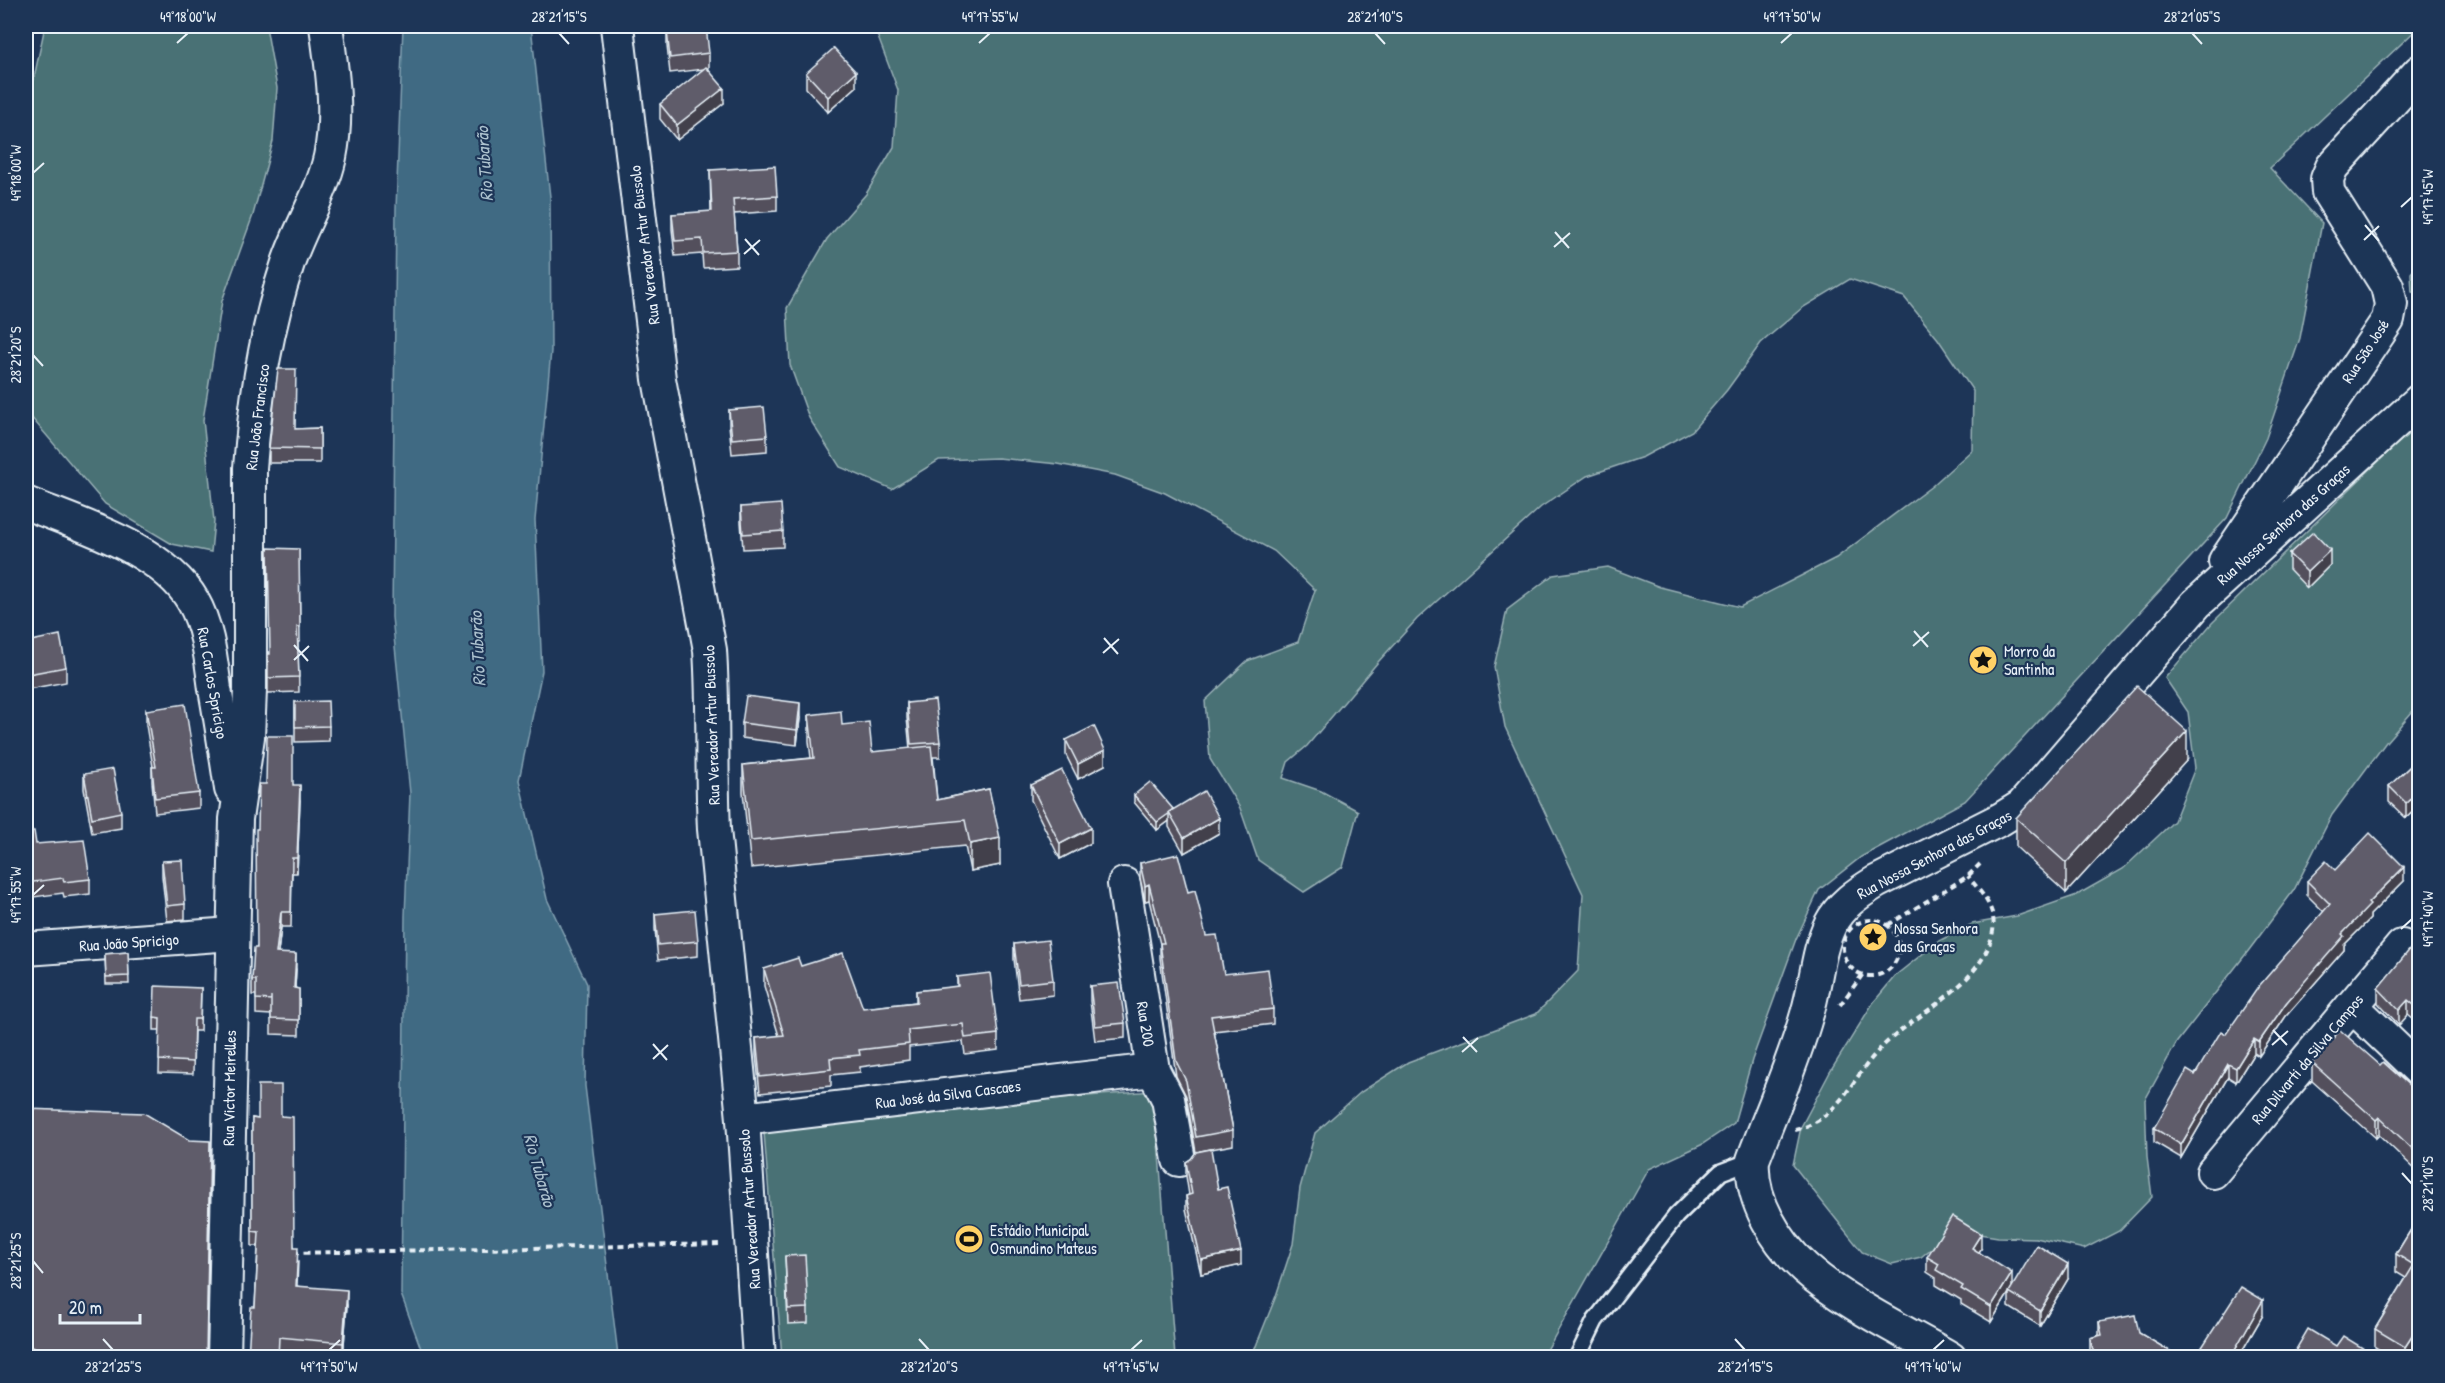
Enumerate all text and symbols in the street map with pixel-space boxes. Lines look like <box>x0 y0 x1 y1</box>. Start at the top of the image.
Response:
text: 49°18'00"W <box>160 6 217 27</box>
text: 28°21'15"S <box>531 6 587 27</box>
text: 49°17'55"W <box>962 6 1019 27</box>
text: 28°21'10"S <box>1347 6 1403 27</box>
text: 49°17'50"W <box>1764 6 1821 27</box>
text: 28°21'05"S <box>2164 6 2220 27</box>
water label: Rio Tubarão <box>469 124 499 202</box>
text: 49°18'00"W <box>5 144 26 201</box>
street label: Rua Vereador Artur Bussolo <box>623 164 665 326</box>
text: 49°17'45"W <box>2417 168 2438 225</box>
street label: Rua São José <box>2336 314 2394 387</box>
text: 28°21'20"S <box>5 326 26 384</box>
street label: Rua João Francisco <box>240 362 274 471</box>
street label: Rua Nossa Senhora das Graças <box>2212 458 2354 590</box>
water label: Rio Tubarão <box>462 609 491 687</box>
street label: Rua Carlos Spricigo <box>192 626 234 741</box>
place label: Morro da Santinha <box>2004 640 2055 680</box>
street label: Rua Vereador Artur Bussolo <box>697 644 725 805</box>
place icon: Morro da Santinha <box>1967 644 1999 676</box>
street label: Rua Nossa Senhora das Graças <box>1853 804 2015 904</box>
text: 49°17'55"W <box>5 866 26 923</box>
text: 49°17'40"W <box>2417 890 2438 947</box>
place label: Nossa Senhora das Graças <box>1894 917 1978 957</box>
place icon: Nossa Senhora das Graças <box>1857 921 1889 953</box>
street label: Rua João Spricigo <box>79 928 180 956</box>
street label: Rua Dilvarti da Silva Campos <box>2246 989 2368 1129</box>
street label: Rua 200 <box>1132 1000 1160 1048</box>
street label: Rua Victor Meirelles <box>217 1030 241 1146</box>
street label: Rua José da Silva Cascaes <box>874 1074 1022 1114</box>
street label: Rua Vereador Artur Bussolo <box>732 1128 766 1290</box>
water label: Rio Tubarão <box>518 1131 563 1211</box>
text: 28°21'10"S <box>2417 1156 2438 1212</box>
place label: Estádio Municipal Osmundino Mateus <box>990 1219 1097 1259</box>
sports icon: Estádio Municipal Osmundino Mateus <box>953 1223 985 1255</box>
text: 28°21'25"S <box>5 1233 26 1289</box>
scale bar <box>60 1287 140 1325</box>
text: 20 m <box>69 1295 102 1320</box>
text: 28°21'25"S <box>85 1356 141 1377</box>
text: 49°17'50"W <box>301 1356 358 1377</box>
text: 28°21'20"S <box>900 1356 958 1377</box>
text: 49°17'45"W <box>1103 1356 1160 1377</box>
text: 28°21'15"S <box>1717 1356 1773 1377</box>
text: 49°17'40"W <box>1905 1356 1962 1377</box>

